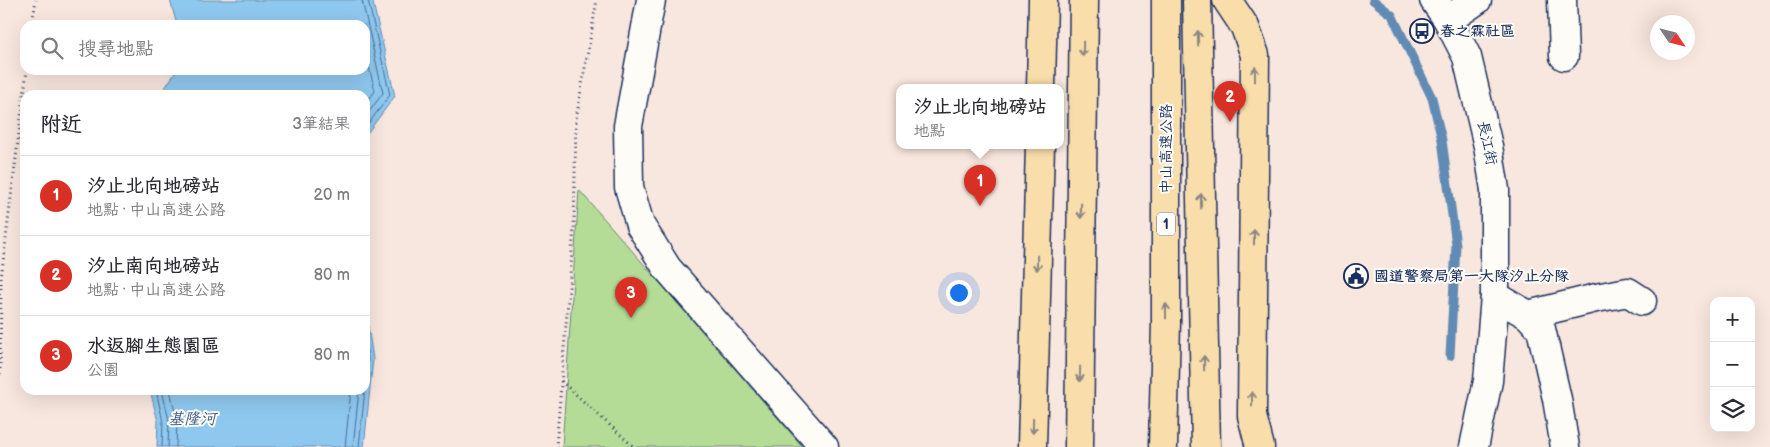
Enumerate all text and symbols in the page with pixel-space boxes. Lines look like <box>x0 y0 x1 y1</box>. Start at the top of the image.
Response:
north arrow <box>1650 15 1695 60</box>
bus stop icon: 春之霖社區 <box>1409 18 1435 44</box>
search box <box>20 20 370 75</box>
place label: 春之霖社區 <box>1440 22 1515 41</box>
one-way arrow <box>1193 31 1203 47</box>
icon: search <box>38 34 66 62</box>
text: 搜尋地點 <box>78 38 154 61</box>
one-way arrow <box>1078 40 1088 56</box>
one-way arrow <box>1250 66 1260 82</box>
pin: 2 <box>1214 81 1246 122</box>
popup <box>896 84 1064 149</box>
text: 汐止北向地磅站 <box>913 96 1047 119</box>
street label: 中山高速公路 <box>1157 104 1176 194</box>
text: 附近 <box>40 112 82 137</box>
text: 3筆結果 <box>292 115 350 134</box>
street label: 長江街 <box>1473 119 1501 167</box>
text: 地點 <box>913 122 946 141</box>
pin: 1 <box>964 165 996 206</box>
text: 汐止北向地磅站 <box>87 175 220 198</box>
text: 1 <box>53 186 59 205</box>
text: 20 m <box>314 186 350 205</box>
one-way arrow <box>1196 193 1206 210</box>
text: 地點 · 中山高速公路 <box>87 201 225 220</box>
one-way arrow <box>1076 202 1086 219</box>
road number: 1 <box>1157 212 1175 235</box>
one-way arrow <box>1249 229 1259 245</box>
text: 汐止南向地磅站 <box>87 255 220 278</box>
one-way arrow <box>1032 255 1041 271</box>
public building icon: 國道警察局第一大隊汐止分隊 <box>1343 263 1369 289</box>
text: 2 <box>51 266 61 285</box>
text: 80 m <box>314 266 350 285</box>
place label: 國道警察局第一大隊汐止分隊 <box>1374 267 1569 286</box>
pin: 3 <box>615 277 647 318</box>
your location <box>946 280 972 306</box>
text: 地點 · 中山高速公路 <box>87 281 225 300</box>
map controls <box>1710 297 1755 432</box>
button: + <box>1710 297 1755 342</box>
one-way arrow <box>1161 303 1171 320</box>
text: 水返腳生態園區 <box>87 335 220 358</box>
button: − <box>1710 342 1755 387</box>
text: 3 <box>51 346 61 365</box>
text: 80 m <box>314 346 350 365</box>
one-way arrow <box>1200 356 1209 372</box>
text: 公園 <box>87 361 119 380</box>
one-way arrow <box>1075 365 1084 381</box>
button: layers <box>1710 387 1755 432</box>
one-way arrow <box>1247 391 1257 408</box>
water label: 基隆河 <box>168 410 219 429</box>
one-way arrow <box>1028 418 1037 434</box>

